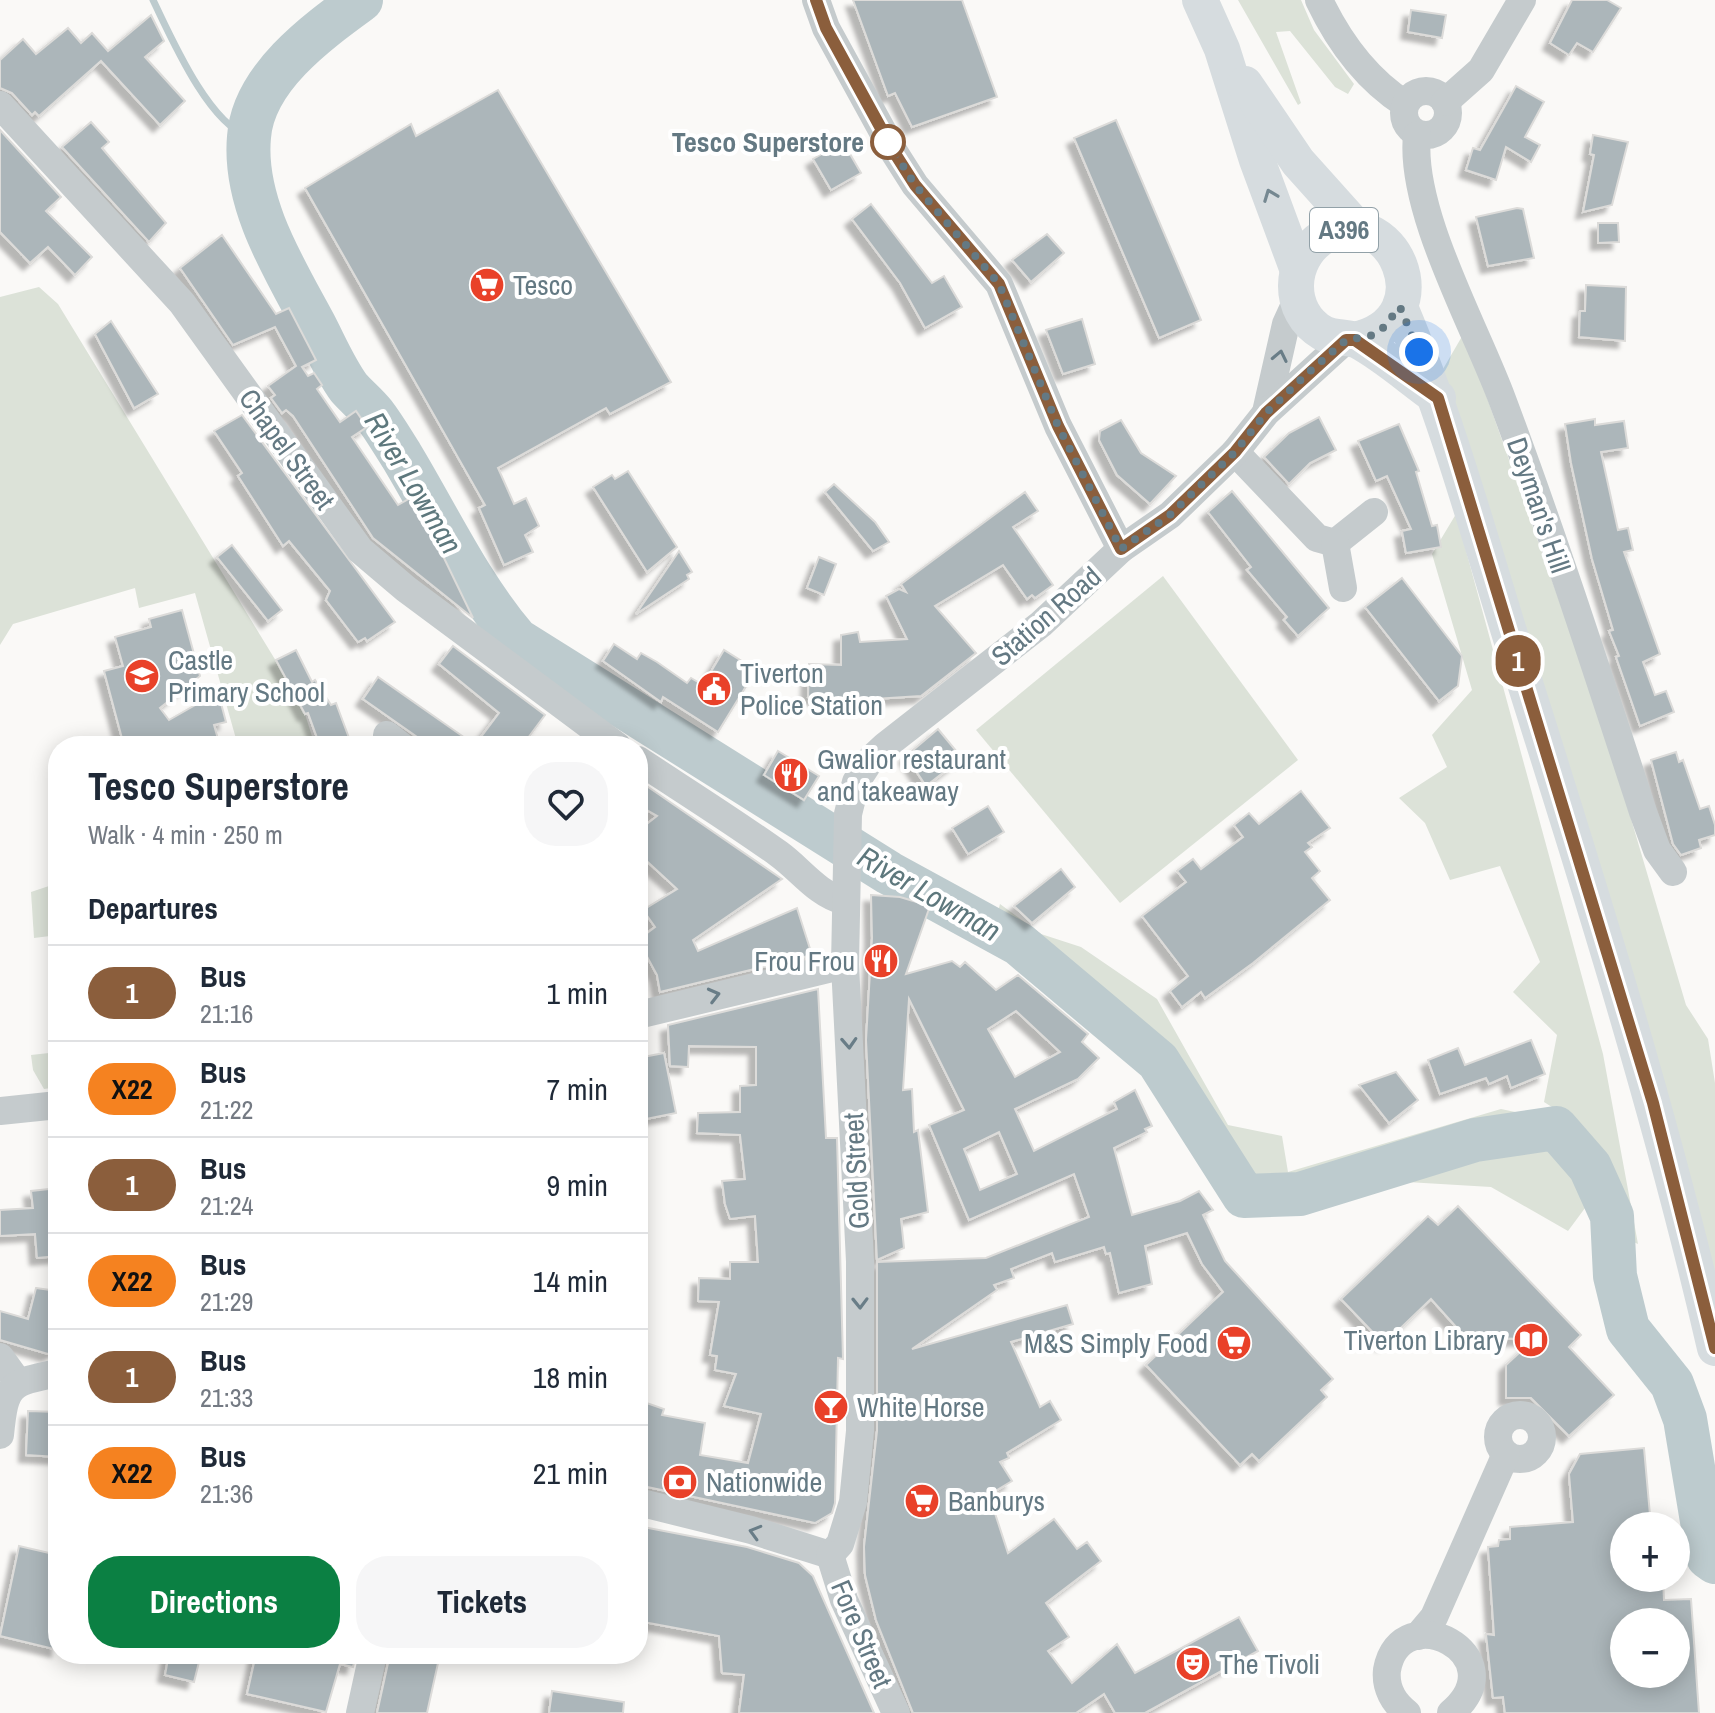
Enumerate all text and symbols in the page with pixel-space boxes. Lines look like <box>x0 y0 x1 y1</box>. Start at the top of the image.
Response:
place label: Tesco Superstore <box>672 123 864 161</box>
marker: Tesco Superstore <box>871 125 905 159</box>
one-way arrow <box>1263 189 1280 203</box>
road number: A396 <box>1310 208 1378 252</box>
supermarket icon: Tesco <box>468 266 506 304</box>
place label: Tesco <box>513 266 573 304</box>
your location <box>1399 332 1439 372</box>
one-way arrow <box>1270 349 1287 363</box>
street label: Chapel Street <box>230 381 344 517</box>
water label: River Lowman <box>356 404 472 561</box>
street label: Deyman's Hill <box>1498 432 1580 578</box>
street label: Station Road <box>983 558 1109 674</box>
line badge: 1 <box>1492 635 1544 687</box>
place label: Castle Primary School <box>168 641 325 711</box>
text: 1 <box>1512 642 1524 680</box>
place label: Tiverton Police Station <box>740 654 883 724</box>
school or university icon: Castle Primary School <box>123 657 161 695</box>
public building icon: Tiverton Police Station <box>695 670 733 708</box>
place label: Gwalior restaurant and takeaway <box>817 740 1006 810</box>
restaurant icon: Gwalior restaurant and takeaway <box>772 756 810 794</box>
text: Tesco Superstore <box>88 761 349 812</box>
button: heart <box>524 762 608 846</box>
text: Walk · 4 min · 250 m <box>88 817 283 852</box>
water label: River Lowman <box>851 836 1008 950</box>
text: Departures <box>88 888 218 928</box>
place label: Frou Frou <box>754 942 855 980</box>
restaurant icon: Frou Frou <box>862 942 900 980</box>
text: Bus <box>200 956 246 996</box>
text: 1 min <box>546 973 608 1013</box>
text: 1 <box>126 974 138 1012</box>
one-way arrow <box>706 988 720 1005</box>
text: 21:16 <box>200 996 253 1031</box>
one-way arrow <box>840 1037 857 1050</box>
text: Bus <box>200 1052 246 1092</box>
text: 7 min <box>546 1069 608 1109</box>
text: X22 <box>112 1070 152 1108</box>
text: 21:22 <box>200 1092 253 1127</box>
street label: Gold Street <box>834 1112 878 1230</box>
text: Bus <box>200 1148 246 1188</box>
text: 9 min <box>546 1165 608 1205</box>
text: 1 <box>126 1166 138 1204</box>
text: 21:24 <box>200 1188 253 1223</box>
text: Bus <box>200 1244 246 1284</box>
text: 14 min <box>533 1261 608 1301</box>
text: X22 <box>112 1262 152 1300</box>
text: 21:29 <box>200 1284 253 1319</box>
one-way arrow <box>852 1297 869 1310</box>
place label: Tiverton Library <box>1343 1321 1506 1359</box>
library icon: Tiverton Library <box>1512 1321 1550 1359</box>
place label: M&S Simply Food <box>1024 1324 1208 1362</box>
supermarket icon: M&S Simply Food <box>1215 1324 1253 1362</box>
text: Bus <box>200 1340 246 1380</box>
text: 18 min <box>533 1357 608 1397</box>
text: 1 <box>126 1358 138 1396</box>
text: 21:33 <box>200 1380 253 1415</box>
bar icon: White Horse <box>812 1388 850 1426</box>
place label: White Horse <box>857 1388 985 1426</box>
text: Bus <box>200 1436 246 1476</box>
text: 21 min <box>533 1453 608 1493</box>
text: X22 <box>112 1454 152 1492</box>
bank icon: Nationwide <box>661 1463 699 1501</box>
place label: Nationwide <box>706 1463 822 1501</box>
text: 21:36 <box>200 1476 253 1511</box>
supermarket icon: Banburys <box>903 1482 941 1520</box>
place label: Banburys <box>948 1482 1045 1520</box>
map controls <box>1610 1512 1690 1688</box>
button: + <box>1610 1512 1690 1592</box>
one-way arrow <box>749 1525 763 1541</box>
button: Directions <box>88 1556 340 1648</box>
button: Tickets <box>356 1556 608 1648</box>
street label: Fore Street <box>822 1574 902 1694</box>
button: − <box>1610 1608 1690 1688</box>
theatre icon: The Tivoli <box>1174 1645 1212 1683</box>
place label: The Tivoli <box>1219 1645 1320 1683</box>

